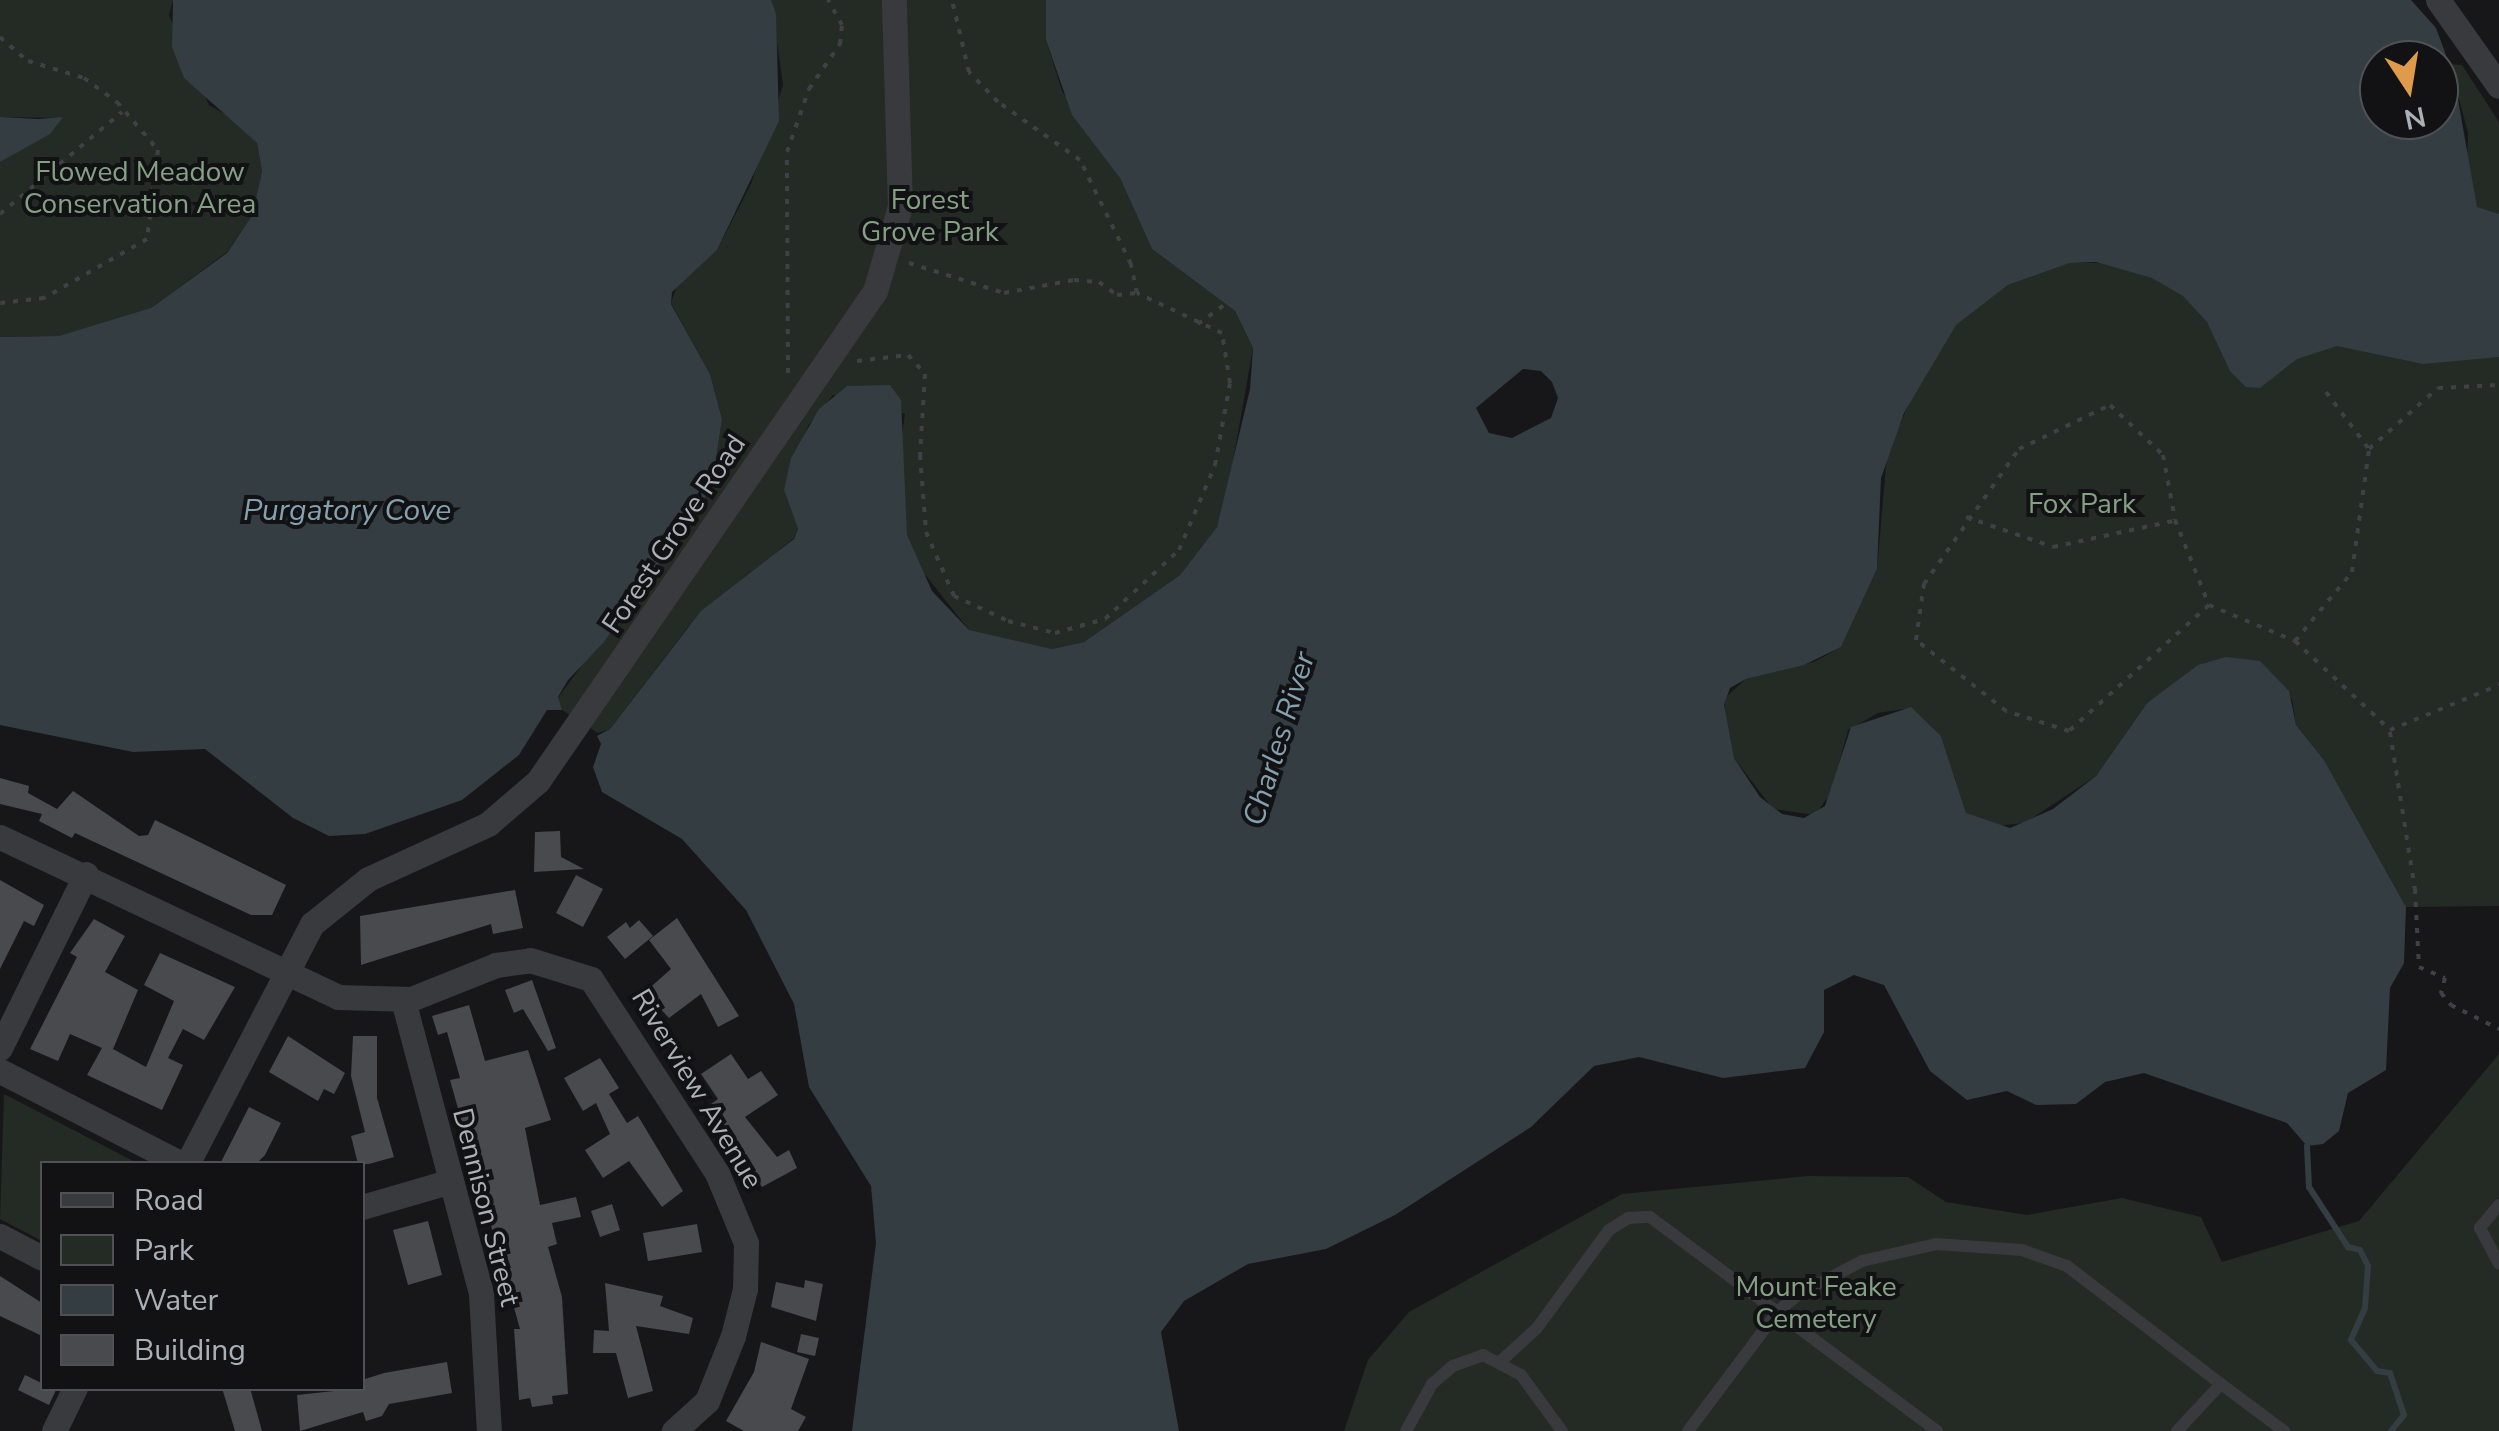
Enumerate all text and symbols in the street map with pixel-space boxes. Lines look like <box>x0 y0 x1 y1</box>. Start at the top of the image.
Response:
north arrow <box>2359 40 2459 140</box>
text: N <box>2401 97 2429 138</box>
park label: Flowed Meadow Conservation Area <box>24 155 256 221</box>
park label: Forest Grove Park <box>861 183 999 249</box>
street label: Forest Grove Road <box>595 428 753 640</box>
park label: Fox Park <box>2028 487 2136 521</box>
water label: Purgatory Cove <box>243 493 451 529</box>
water label: Charles River <box>1237 648 1323 830</box>
street label: Riverview Avenue <box>624 983 770 1195</box>
street label: Dennison Street <box>445 1105 527 1309</box>
legend <box>40 1161 365 1391</box>
text: Road <box>134 1180 204 1221</box>
text: Park <box>134 1230 194 1271</box>
park label: Mount Feake Cemetery <box>1735 1270 1897 1336</box>
text: Water <box>134 1280 218 1321</box>
text: Building <box>134 1330 246 1371</box>

